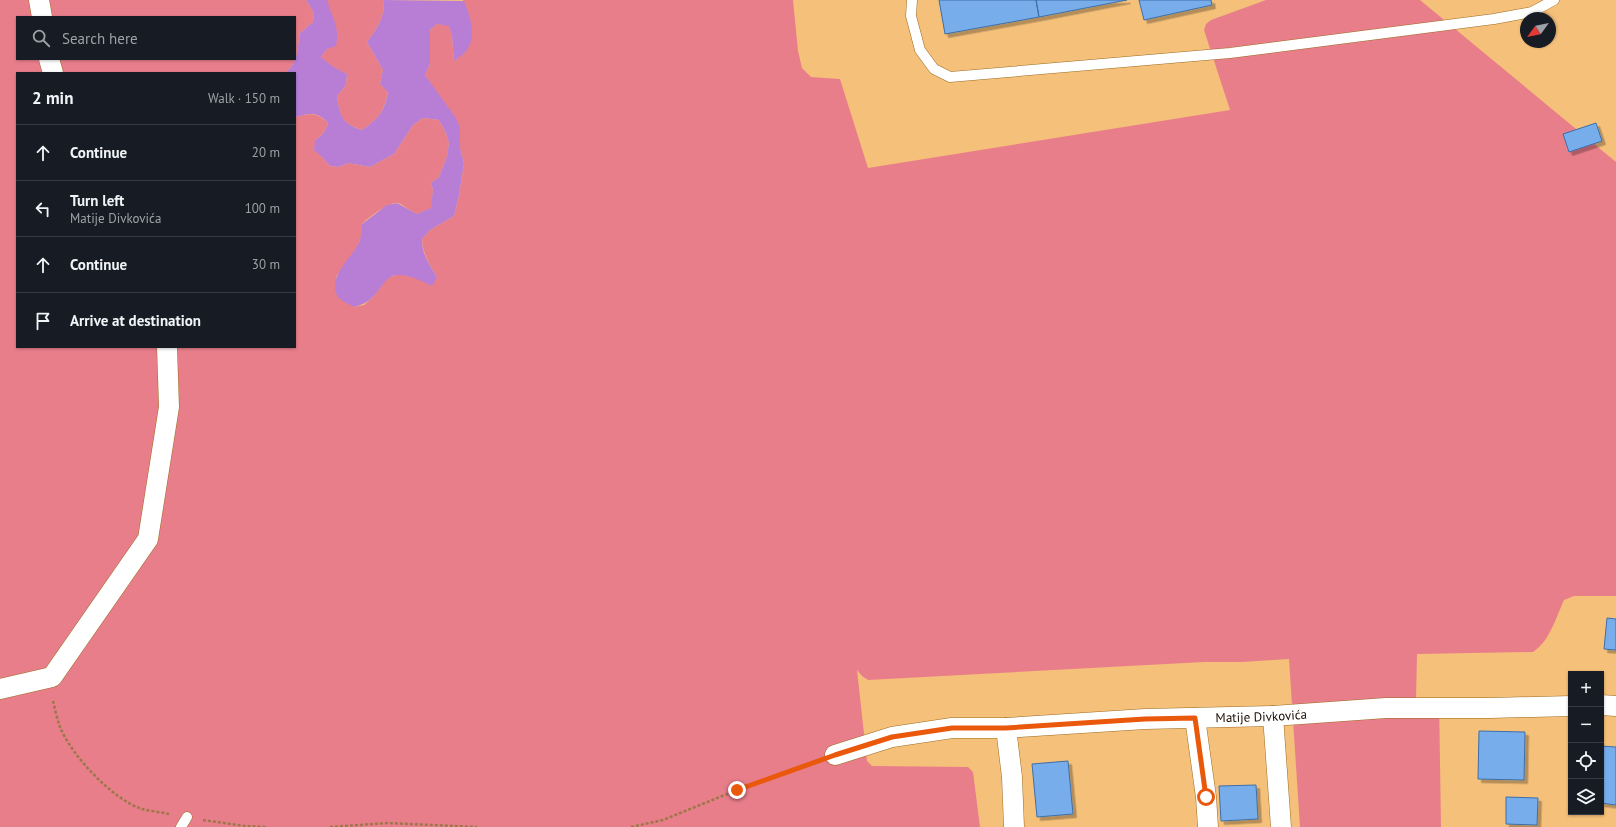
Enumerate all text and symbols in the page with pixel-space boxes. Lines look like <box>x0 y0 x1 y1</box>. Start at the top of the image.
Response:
north arrow <box>1520 12 1556 48</box>
search box <box>16 16 296 60</box>
icon: search <box>30 27 52 49</box>
text: Search here <box>62 29 138 48</box>
text: 2 min <box>32 87 73 109</box>
text: Walk · 150 m <box>208 90 280 107</box>
icon: ahead <box>32 142 54 164</box>
text: Continue <box>70 143 127 162</box>
text: 20 m <box>252 144 280 161</box>
text: Turn left <box>70 191 124 210</box>
icon: left <box>32 198 54 220</box>
text: 100 m <box>245 200 280 217</box>
text: Matije Divkovića <box>70 210 161 227</box>
icon: ahead <box>32 254 54 276</box>
text: Continue <box>70 255 127 274</box>
text: 30 m <box>252 256 280 273</box>
icon: arrive <box>32 310 54 332</box>
text: Arrive at destination <box>70 311 201 330</box>
map controls <box>1568 671 1604 815</box>
button: + <box>1568 671 1604 707</box>
street label: Matije Divkovića <box>1215 705 1307 726</box>
button: − <box>1568 707 1604 743</box>
button: locate <box>1568 743 1604 779</box>
button: layers <box>1568 779 1604 815</box>
route end <box>728 781 746 799</box>
route start <box>1197 788 1215 806</box>

